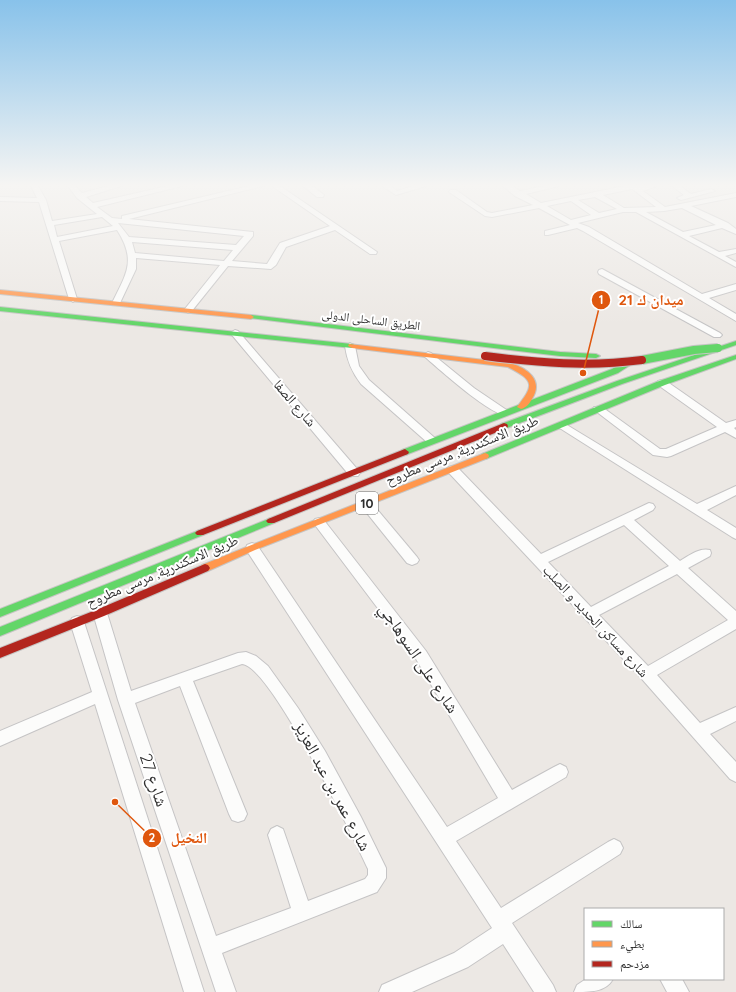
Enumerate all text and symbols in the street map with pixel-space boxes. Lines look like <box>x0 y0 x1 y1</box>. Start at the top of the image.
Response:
callout: ميدان ك 21 <box>591 287 692 314</box>
text: ميدان ك 21 <box>618 290 684 309</box>
text: 1 <box>599 292 603 307</box>
street label: الطريق الساحلى الدولى <box>321 306 421 333</box>
street label: شارع الصفا <box>269 376 320 431</box>
street label: طريق الاسكندرية, مرسى مطروح <box>383 411 542 490</box>
road number: 10 <box>356 492 378 514</box>
street label: طريق الاسكندرية, مرسى مطروح <box>83 531 241 612</box>
street label: شارع مساكن الحديد و الصلب <box>538 561 653 682</box>
street label: شارع على السوهاجي <box>371 599 464 719</box>
street label: شارع عمر بن عبد العزيز <box>288 716 376 855</box>
street label: شارع 27 <box>134 751 173 810</box>
callout: النخيل <box>142 824 215 851</box>
text: النخيل <box>171 828 207 847</box>
text: 2 <box>149 830 156 845</box>
legend <box>584 908 724 980</box>
text: سالك <box>620 916 642 931</box>
text: بطيء <box>620 936 644 954</box>
text: مزدحم <box>620 956 649 972</box>

